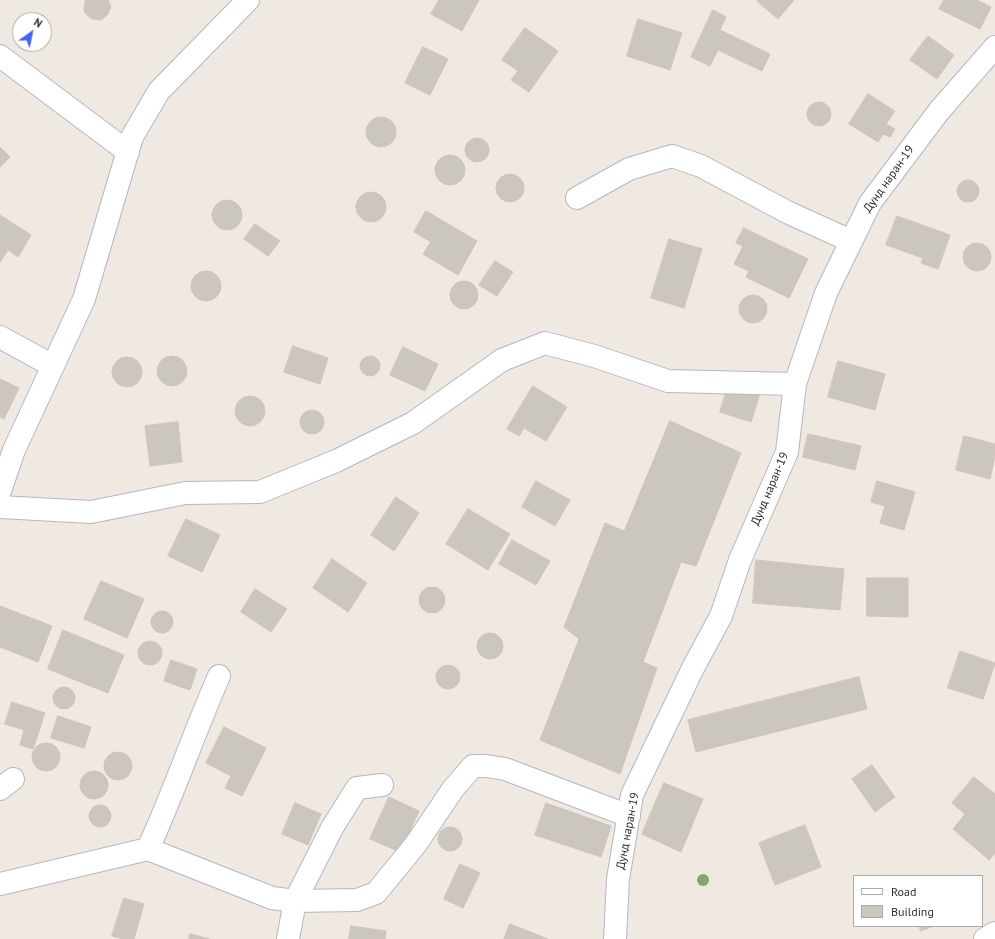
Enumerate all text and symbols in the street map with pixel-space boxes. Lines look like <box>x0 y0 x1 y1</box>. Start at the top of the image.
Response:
north arrow <box>12 12 52 52</box>
text: N <box>31 15 45 31</box>
street label: Дунд наран-19 <box>861 143 917 215</box>
street label: Дунд наран-19 <box>748 450 792 528</box>
street label: Дунд наран-19 <box>613 791 643 871</box>
legend <box>853 875 983 927</box>
text: Road <box>891 884 916 899</box>
text: Building <box>891 904 934 919</box>

